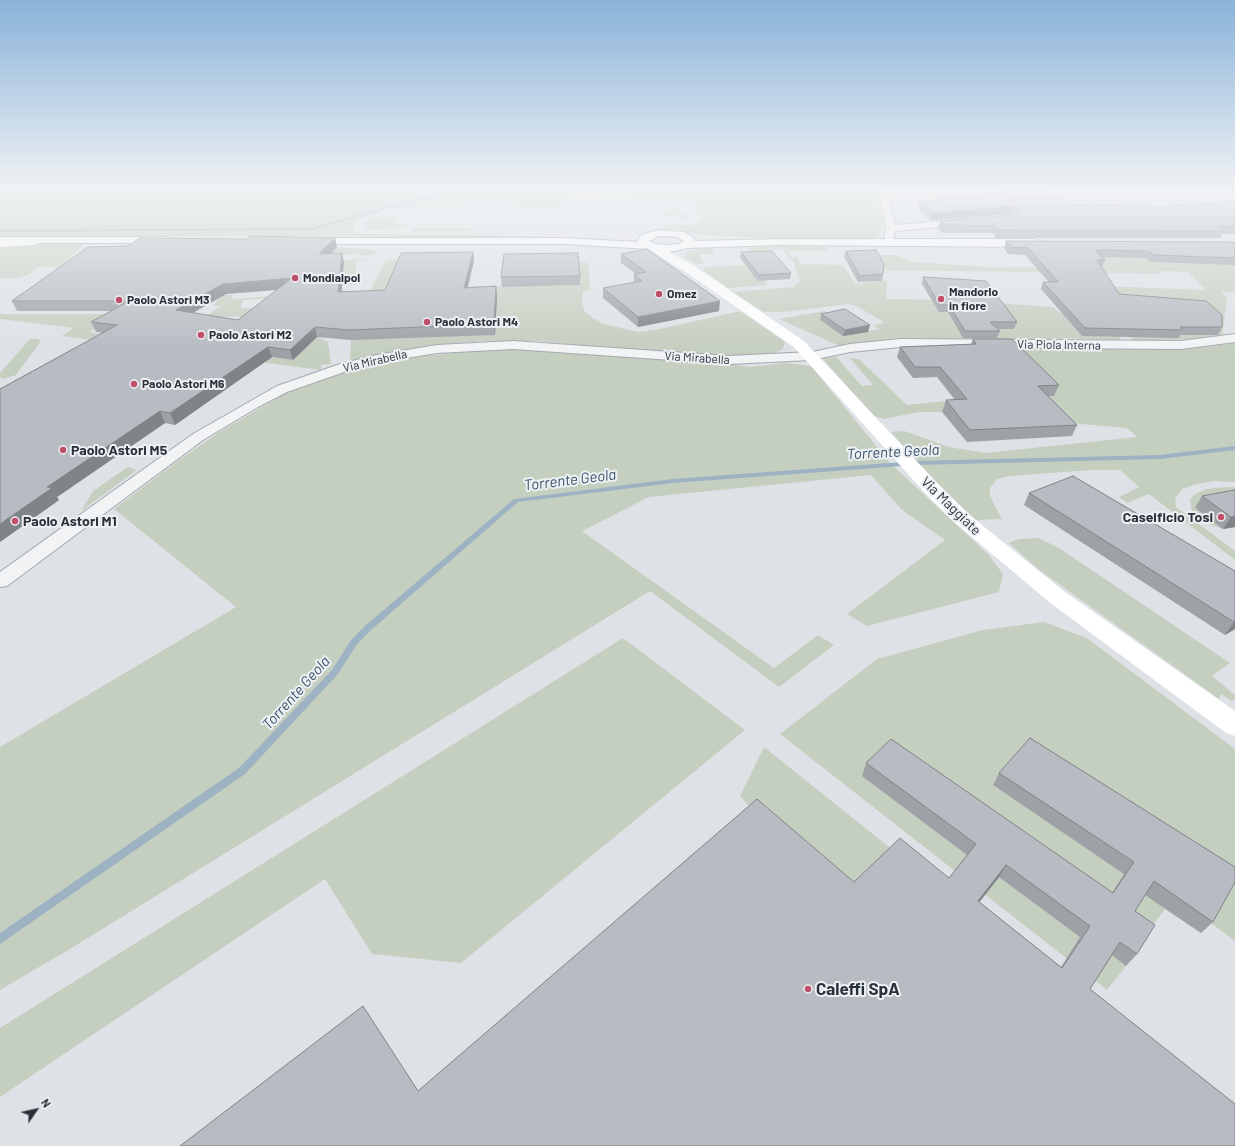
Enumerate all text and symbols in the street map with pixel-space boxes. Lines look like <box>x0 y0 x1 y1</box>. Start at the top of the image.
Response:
place label: Mondialpol <box>303 271 360 285</box>
marker: Mondialpol <box>290 273 300 283</box>
place label: Mandorlo in fiore <box>949 285 998 313</box>
place label: Omez <box>667 287 697 301</box>
marker: Omez <box>654 289 664 299</box>
place label: Paolo Astori M3 <box>127 293 209 307</box>
marker: Mandorlo in fiore <box>936 294 946 304</box>
marker: Paolo Astori M3 <box>114 295 124 305</box>
place label: Paolo Astori M4 <box>435 315 518 329</box>
marker: Paolo Astori M4 <box>422 317 432 327</box>
place label: Paolo Astori M2 <box>209 328 292 342</box>
marker: Paolo Astori M2 <box>196 330 206 340</box>
street label: Via Piola Interna <box>1017 337 1101 353</box>
street label: Via Mirabella <box>342 347 408 375</box>
street label: Via Mirabella <box>664 349 730 367</box>
place label: Paolo Astori M6 <box>142 377 224 391</box>
marker: Paolo Astori M6 <box>129 379 139 389</box>
water label: Torrente Geola <box>846 441 940 463</box>
place label: Paolo Astori M5 <box>71 442 167 458</box>
marker: Paolo Astori M5 <box>58 445 68 455</box>
water label: Torrente Geola <box>523 465 617 495</box>
street label: Via Maggiate <box>917 473 985 539</box>
place label: Caseificio Tosi <box>1123 509 1213 525</box>
marker: Caseificio Tosi <box>1216 512 1226 522</box>
place label: Paolo Astori M1 <box>23 513 117 529</box>
marker: Paolo Astori M1 <box>10 516 20 526</box>
water label: Torrente Geola <box>258 652 334 734</box>
place label: Caleffi SpA <box>816 979 900 999</box>
marker: Caleffi SpA <box>803 984 813 994</box>
north arrow <box>16 1090 56 1130</box>
text: N <box>39 1096 54 1110</box>

